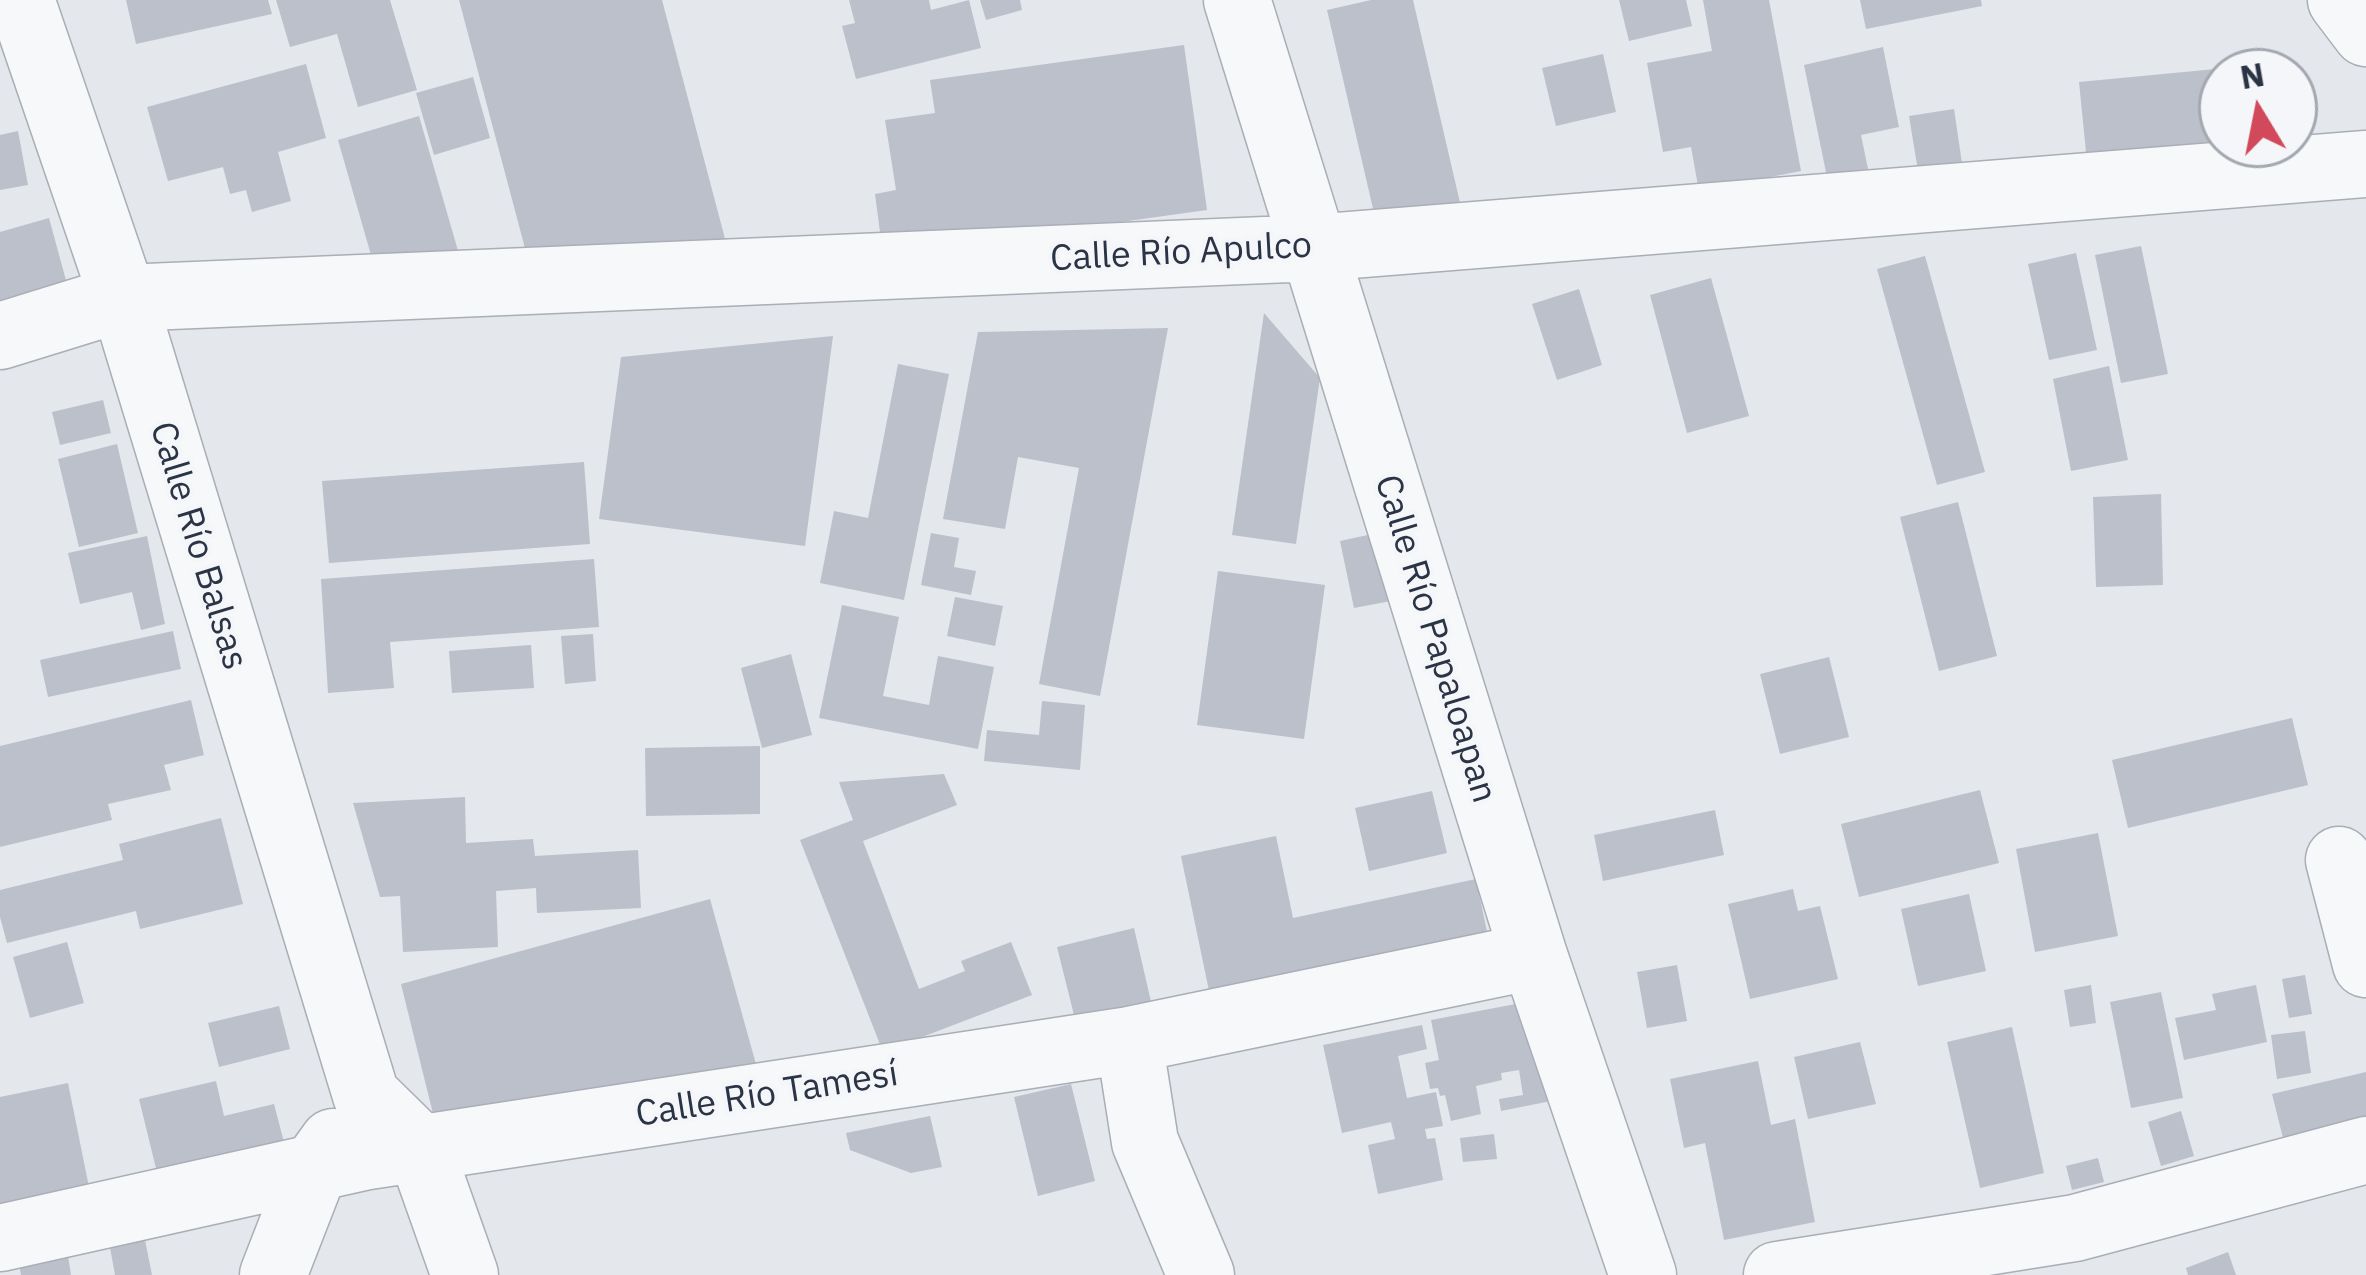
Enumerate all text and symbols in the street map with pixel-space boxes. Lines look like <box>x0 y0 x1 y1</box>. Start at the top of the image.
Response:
north arrow <box>2198 48 2318 168</box>
text: N <box>2237 52 2268 98</box>
street label: Calle Río Apulco <box>1049 225 1313 281</box>
street label: Calle Río Balsas <box>140 417 256 675</box>
street label: Calle Río Papaloapan <box>1365 470 1505 808</box>
street label: Calle Río Tamesí <box>633 1053 901 1137</box>

